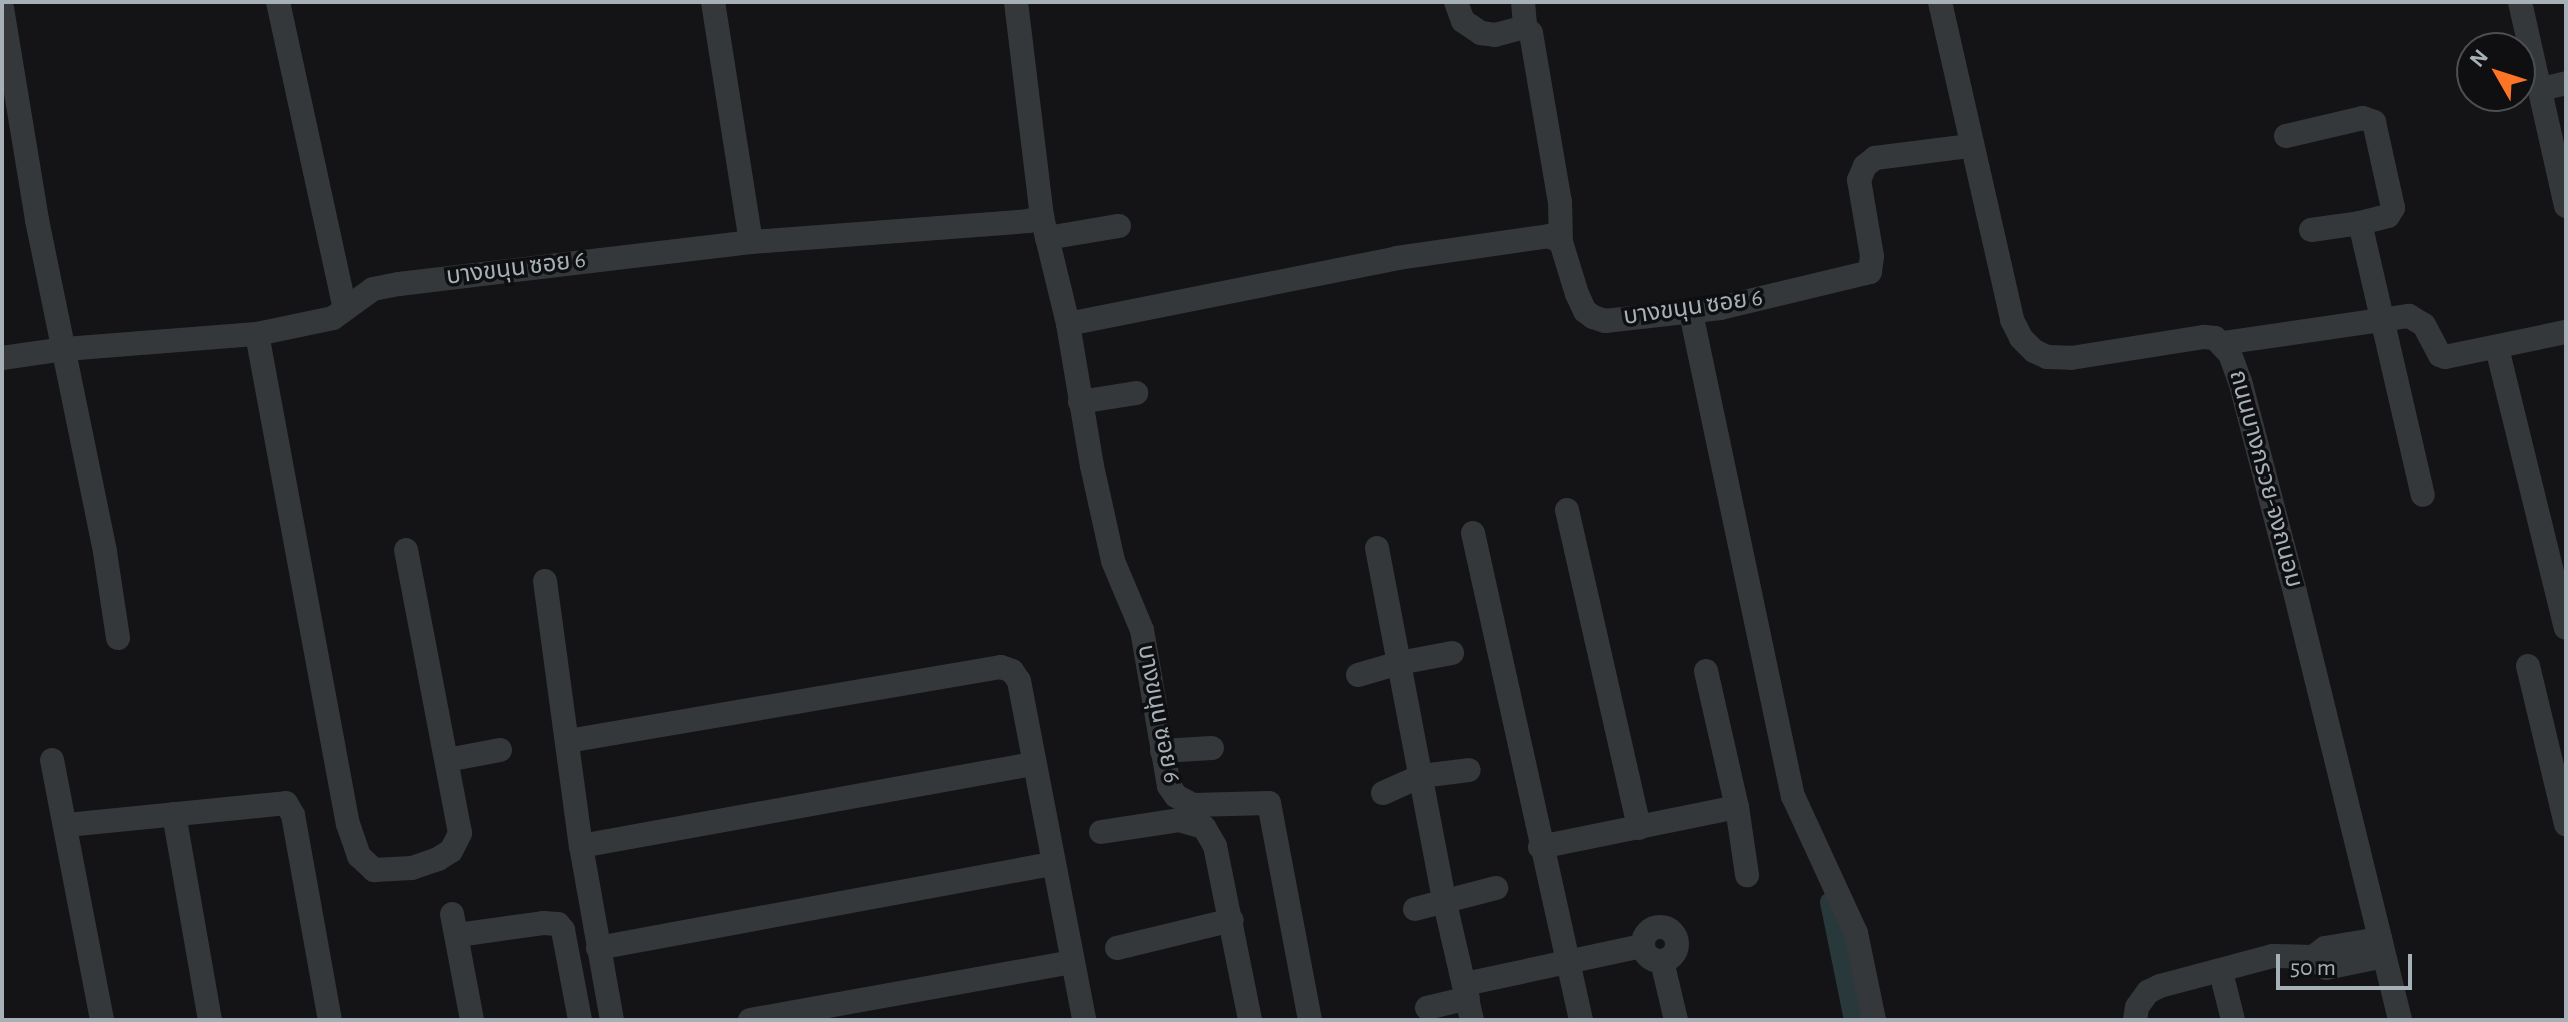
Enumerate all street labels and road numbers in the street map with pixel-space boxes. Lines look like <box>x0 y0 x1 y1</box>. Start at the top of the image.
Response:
street label: บางขนุน ซอย 6 <box>445 246 587 292</box>
street label: บางขนุน ซอย 6 <box>1622 284 1764 332</box>
street label: ถนนบางกรวย-จงถนอม <box>2222 367 2308 591</box>
street label: บางขนุน ซอย 6 <box>1130 642 1186 786</box>

